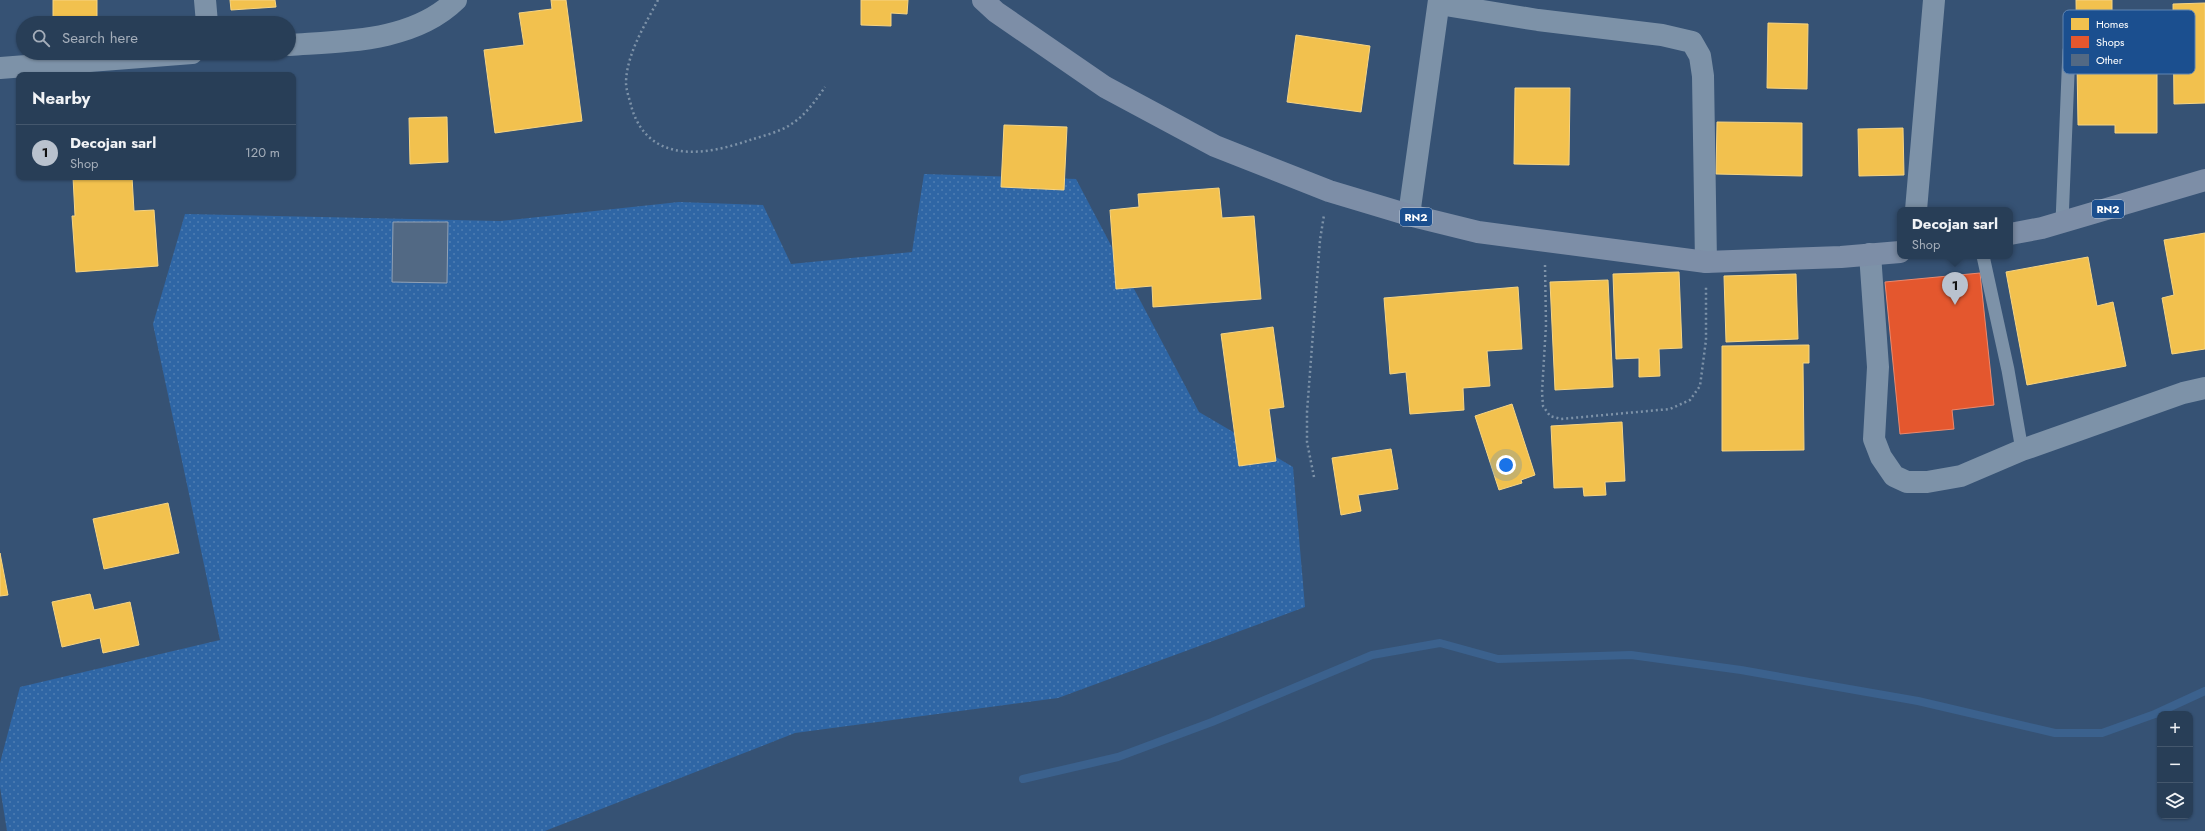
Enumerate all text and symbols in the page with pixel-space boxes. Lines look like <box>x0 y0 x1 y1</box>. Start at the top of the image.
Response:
legend <box>2063 10 2195 74</box>
search box <box>16 16 296 60</box>
text: Homes <box>2096 16 2129 32</box>
icon: search <box>30 27 52 49</box>
text: Search here <box>62 27 138 49</box>
text: Shops <box>2096 34 2125 50</box>
text: Other <box>2096 52 2123 68</box>
text: Nearby <box>32 86 90 110</box>
text: Decojan sarl <box>70 132 156 154</box>
text: 1 <box>42 143 48 162</box>
text: 120 m <box>245 143 280 162</box>
text: Shop <box>70 154 98 173</box>
road number: RN2 <box>2092 200 2124 218</box>
popup <box>1897 207 2013 259</box>
road number: RN2 <box>1400 208 1432 226</box>
text: Decojan sarl <box>1912 213 1998 235</box>
text: Shop <box>1912 235 1940 254</box>
pin: 1 <box>1942 272 1968 305</box>
your location <box>1496 455 1516 475</box>
map controls <box>2157 711 2193 819</box>
button: + <box>2157 711 2193 747</box>
button: − <box>2157 747 2193 783</box>
button: layers <box>2157 783 2193 819</box>

